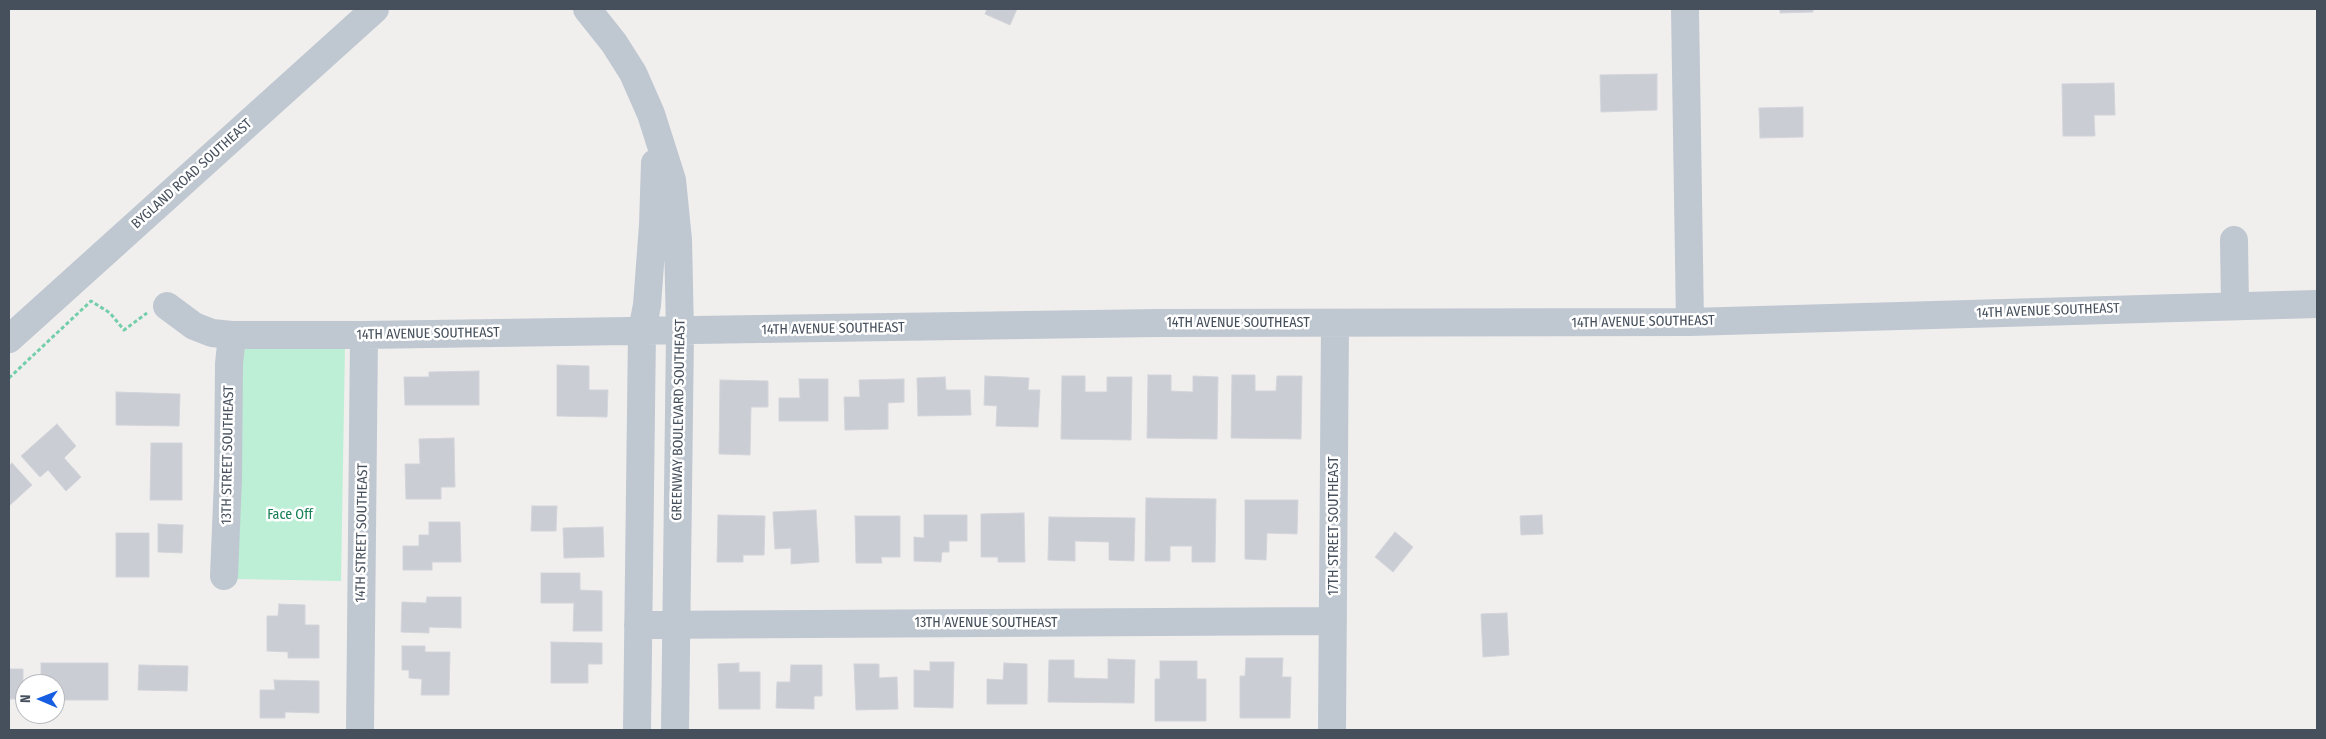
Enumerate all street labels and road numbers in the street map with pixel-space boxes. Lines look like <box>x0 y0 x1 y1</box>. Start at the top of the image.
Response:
street label: BYGLAND ROAD SOUTHEAST <box>128 115 256 233</box>
street label: 14TH AVENUE SOUTHEAST <box>1976 300 2120 322</box>
street label: 14TH AVENUE SOUTHEAST <box>1571 312 1715 332</box>
street label: 14TH AVENUE SOUTHEAST <box>1166 315 1310 331</box>
street label: GREENWAY BOULEVARD SOUTHEAST <box>669 319 689 521</box>
street label: 14TH AVENUE SOUTHEAST <box>761 319 905 339</box>
street label: 14TH AVENUE SOUTHEAST <box>356 324 500 344</box>
street label: 13TH STREET SOUTHEAST <box>218 385 238 525</box>
street label: 17TH STREET SOUTHEAST <box>1326 456 1342 596</box>
street label: 14TH STREET SOUTHEAST <box>352 463 372 603</box>
street label: 13TH AVENUE SOUTHEAST <box>914 615 1058 631</box>

